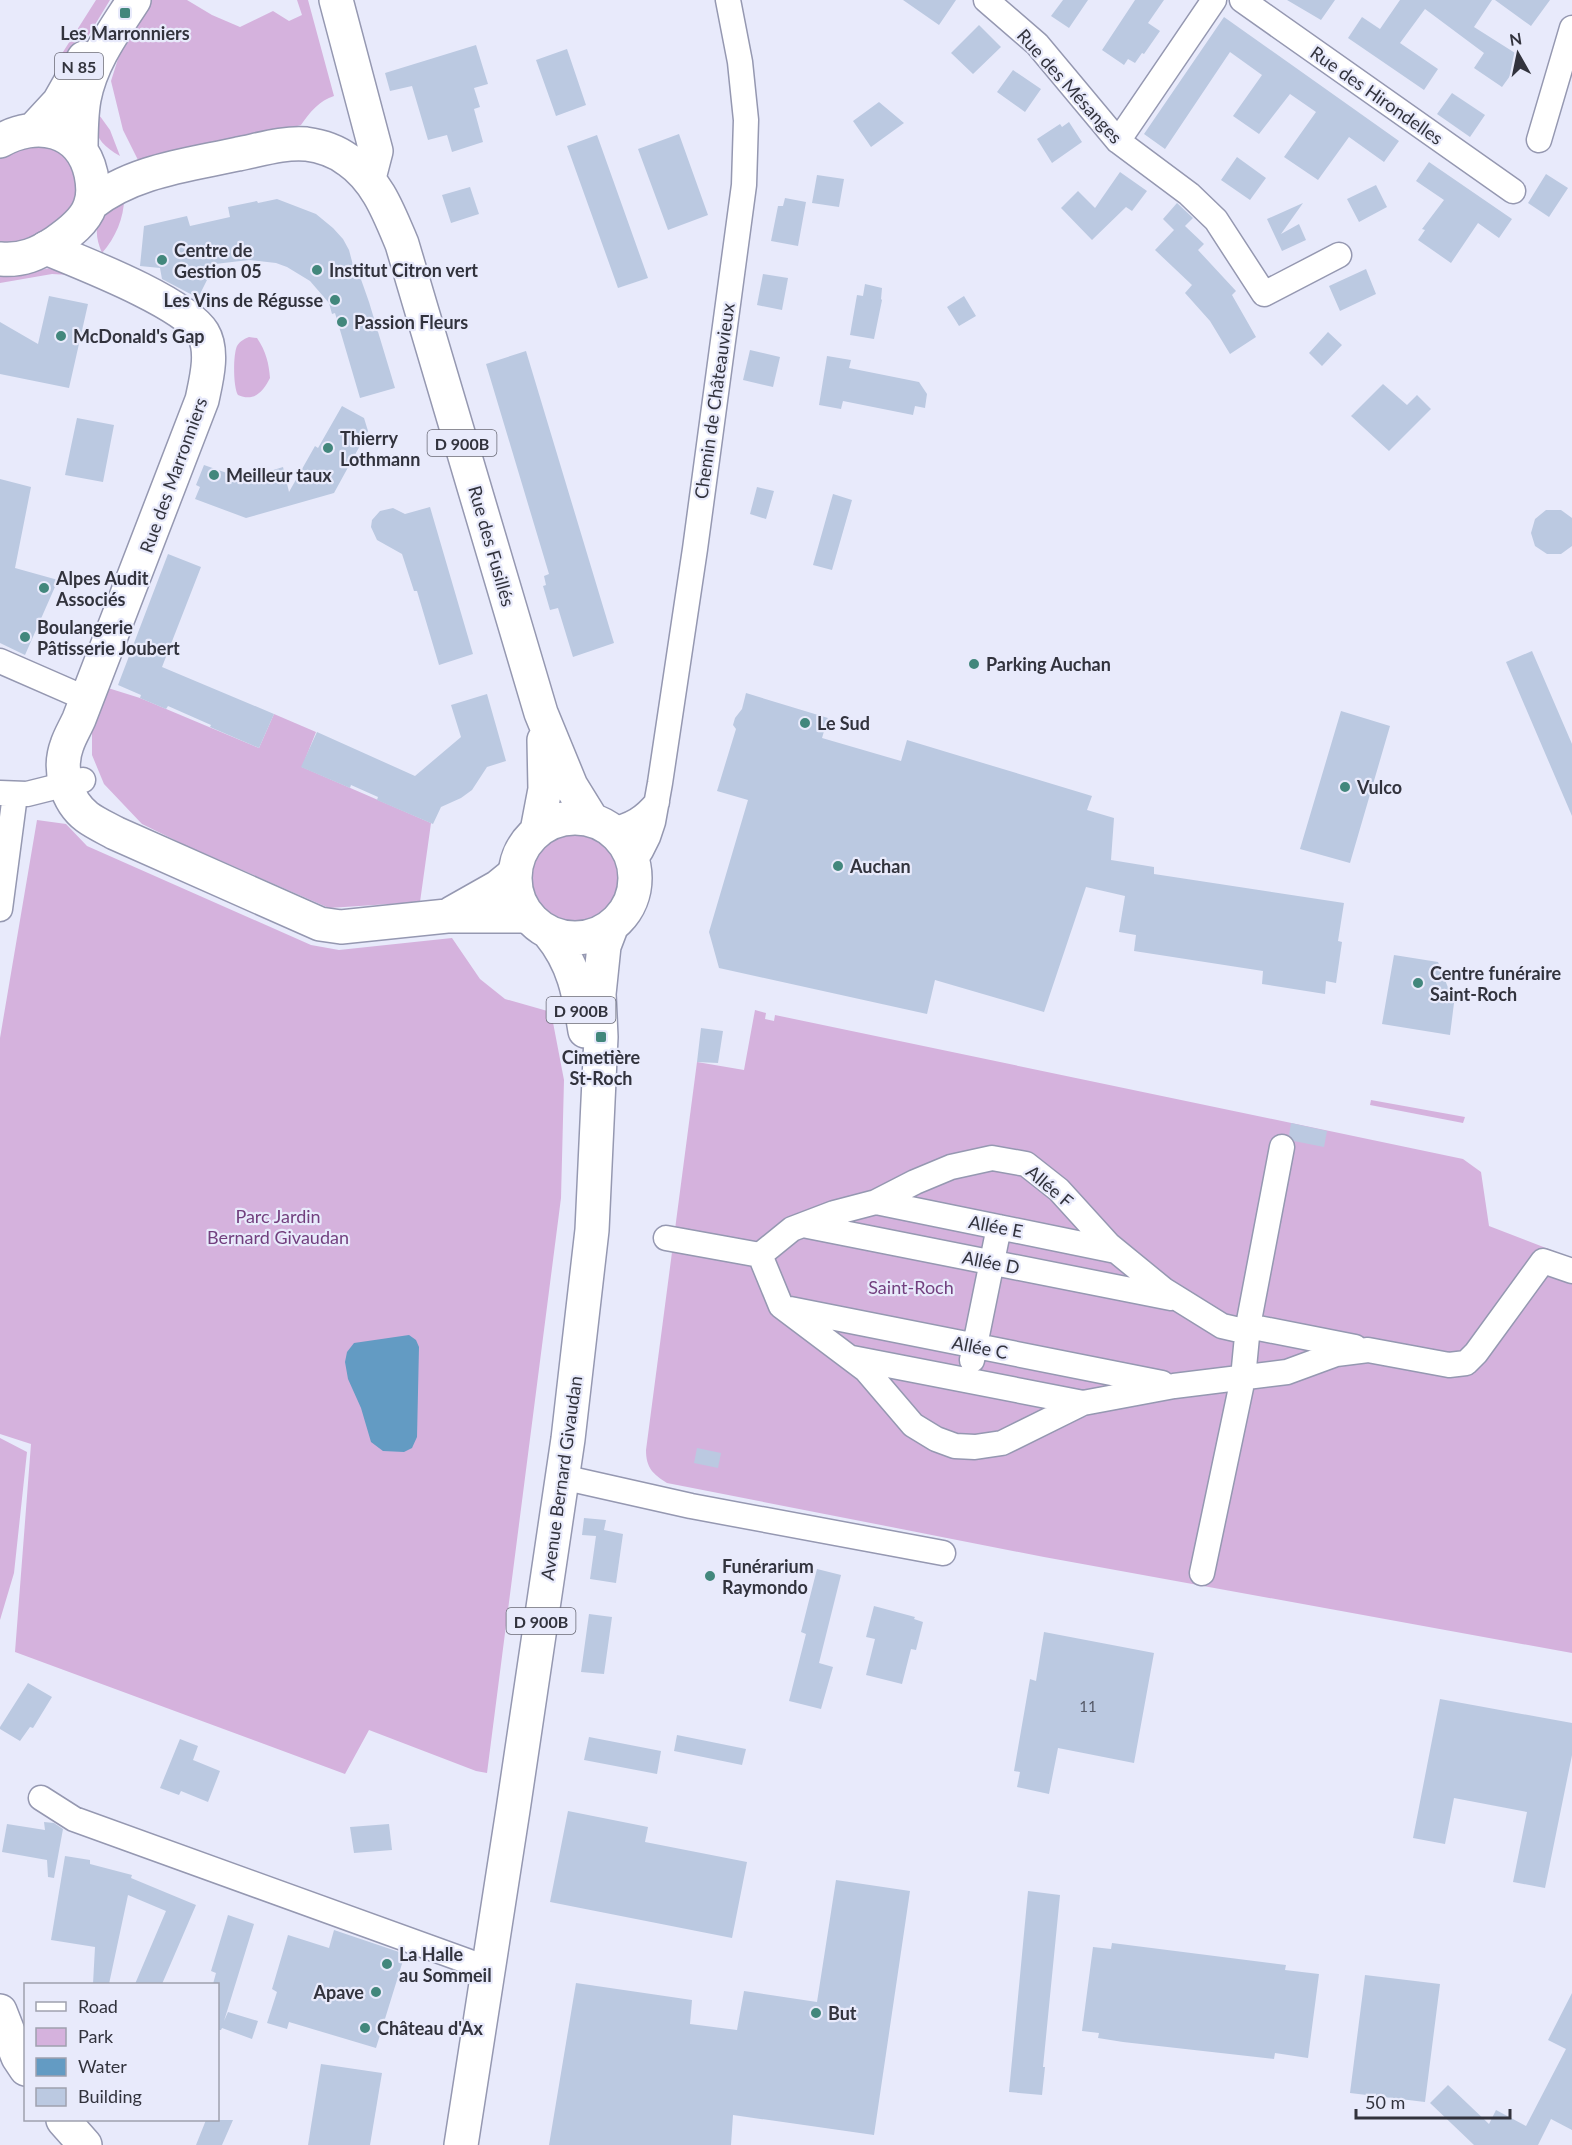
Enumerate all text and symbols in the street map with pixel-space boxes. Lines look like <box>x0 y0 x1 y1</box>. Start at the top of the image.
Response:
marker: Les Marronniers <box>118 6 132 20</box>
place label: Les Marronniers <box>60 22 190 44</box>
street label: Rue des Mésanges <box>1013 24 1127 148</box>
north arrow <box>1488 24 1548 84</box>
text: N <box>1508 28 1523 49</box>
street label: Rue des Hirondelles <box>1306 41 1448 149</box>
road number: N 85 <box>55 53 103 79</box>
place label: Centre de Gestion 05 <box>174 239 262 282</box>
marker: Centre de Gestion 05 <box>155 253 169 267</box>
place label: Institut Citron vert <box>329 259 478 281</box>
marker: Institut Citron vert <box>310 263 324 277</box>
place label: Les Vins de Régusse <box>164 289 323 311</box>
marker: Les Vins de Régusse <box>328 293 342 307</box>
street label: Chemin de Châteauvieux <box>689 302 739 500</box>
place label: Passion Fleurs <box>354 311 468 333</box>
marker: Passion Fleurs <box>335 315 349 329</box>
place label: McDonald's Gap <box>73 325 205 347</box>
marker: McDonald's Gap <box>54 329 68 343</box>
street label: Rue des Marronniers <box>135 394 211 556</box>
place label: Thierry Lothmann <box>340 427 420 470</box>
road number: D 900B <box>428 430 496 456</box>
marker: Thierry Lothmann <box>321 441 335 455</box>
place label: Meilleur taux <box>226 464 332 486</box>
marker: Meilleur taux <box>207 468 221 482</box>
street label: Rue des Fusillés <box>464 483 520 609</box>
place label: Alpes Audit Associés <box>55 567 149 610</box>
marker: Alpes Audit Associés <box>37 581 51 595</box>
place label: Boulangerie Pâtisserie Joubert <box>37 616 180 659</box>
marker: Boulangerie Pâtisserie Joubert <box>18 630 32 644</box>
place label: Parking Auchan <box>986 653 1111 675</box>
marker: Parking Auchan <box>967 657 981 671</box>
place label: Le Sud <box>817 712 870 734</box>
marker: Le Sud <box>798 716 812 730</box>
place label: Vulco <box>1356 776 1402 798</box>
marker: Vulco <box>1338 780 1352 794</box>
place label: Auchan <box>849 855 911 877</box>
marker: Auchan <box>831 859 845 873</box>
place label: Centre funéraire Saint-Roch <box>1430 962 1562 1005</box>
marker: Centre funéraire Saint-Roch <box>1411 976 1425 990</box>
road number: D 900B <box>546 997 616 1023</box>
marker: Cimetière St-Roch <box>594 1030 608 1044</box>
place label: Cimetière St-Roch <box>562 1046 641 1089</box>
street label: Allée F <box>1022 1160 1078 1212</box>
park label: Parc Jardin Bernard Givaudan <box>207 1205 349 1248</box>
street label: Allée E <box>967 1210 1025 1242</box>
street label: Allée D <box>960 1246 1022 1278</box>
park label: Saint-Roch <box>868 1276 954 1298</box>
street label: Allée C <box>950 1331 1010 1363</box>
street label: Avenue Bernard Givaudan <box>536 1374 586 1582</box>
place label: Funérarium Raymondo <box>722 1555 814 1598</box>
marker: Funérarium Raymondo <box>703 1569 717 1583</box>
road number: D 900B <box>506 1608 576 1634</box>
house number: 11 <box>1079 1697 1097 1715</box>
place label: La Halle au Sommeil <box>399 1943 492 1986</box>
marker: La Halle au Sommeil <box>380 1957 394 1971</box>
place label: Apave <box>313 1981 364 2003</box>
legend <box>24 1983 219 2121</box>
marker: Apave <box>369 1985 383 1999</box>
text: Road <box>78 1995 118 2017</box>
place label: But <box>828 2002 857 2024</box>
marker: But <box>809 2006 823 2020</box>
place label: Château d'Ax <box>377 2017 483 2039</box>
marker: Château d'Ax <box>358 2021 372 2035</box>
text: Park <box>78 2025 114 2047</box>
text: Water <box>78 2055 127 2077</box>
scale bar <box>1356 2082 1510 2120</box>
text: Building <box>78 2085 142 2107</box>
text: 50 m <box>1365 2091 1405 2113</box>

